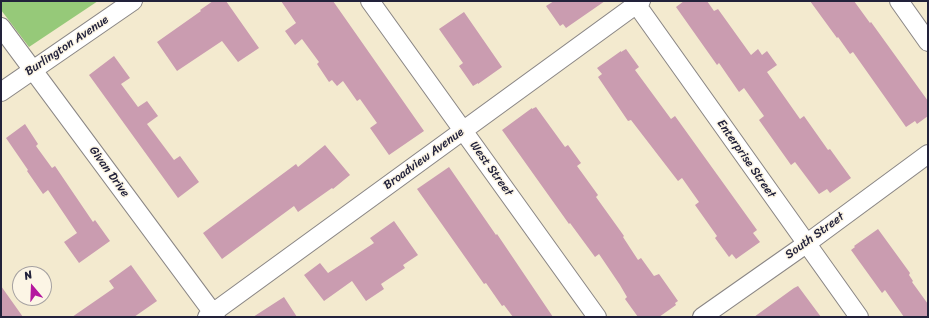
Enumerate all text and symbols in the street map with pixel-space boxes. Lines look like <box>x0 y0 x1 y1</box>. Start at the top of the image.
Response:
street label: Burlington Avenue <box>23 13 111 79</box>
street label: Enterprise Street <box>714 117 778 201</box>
street label: Broadview Avenue <box>381 125 467 193</box>
street label: West Street <box>466 139 516 199</box>
street label: Givan Drive <box>86 144 132 200</box>
street label: South Street <box>783 210 847 262</box>
text: N <box>22 265 35 285</box>
north arrow <box>12 266 52 306</box>

